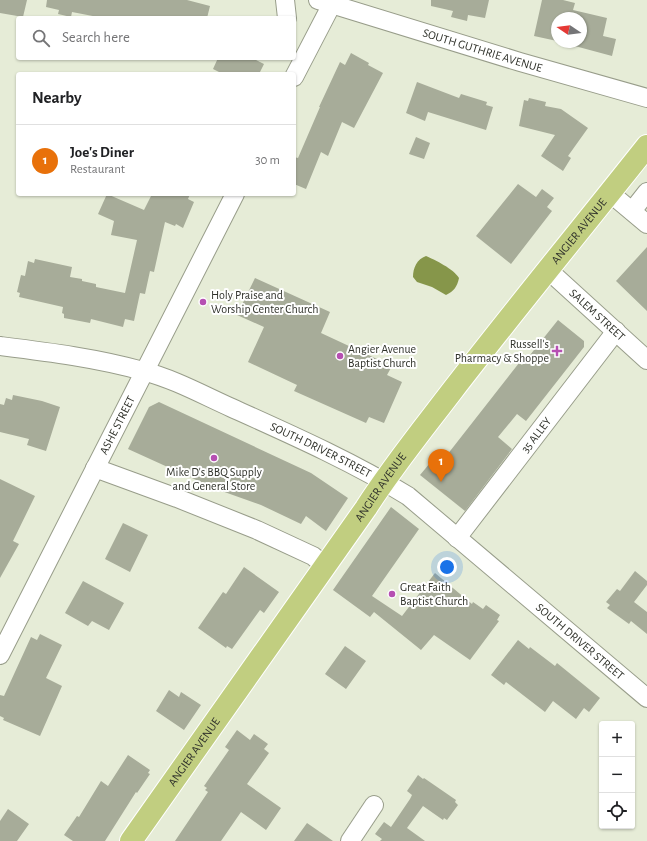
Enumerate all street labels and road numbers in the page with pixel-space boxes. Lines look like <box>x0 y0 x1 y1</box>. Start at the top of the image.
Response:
street label: SOUTH GUTHRIE AVENUE <box>421 27 544 74</box>
street label: ANGIER AVENUE <box>549 196 609 266</box>
street label: SALEM STREET <box>567 287 627 343</box>
street label: ASHE STREET <box>97 394 137 456</box>
street label: 35 ALLEY <box>519 414 554 455</box>
street label: SOUTH DRIVER STREET <box>268 420 374 480</box>
street label: ANGIER AVENUE <box>353 450 409 524</box>
street label: SOUTH DRIVER STREET <box>534 601 626 682</box>
street label: ANGIER AVENUE <box>166 715 222 788</box>

